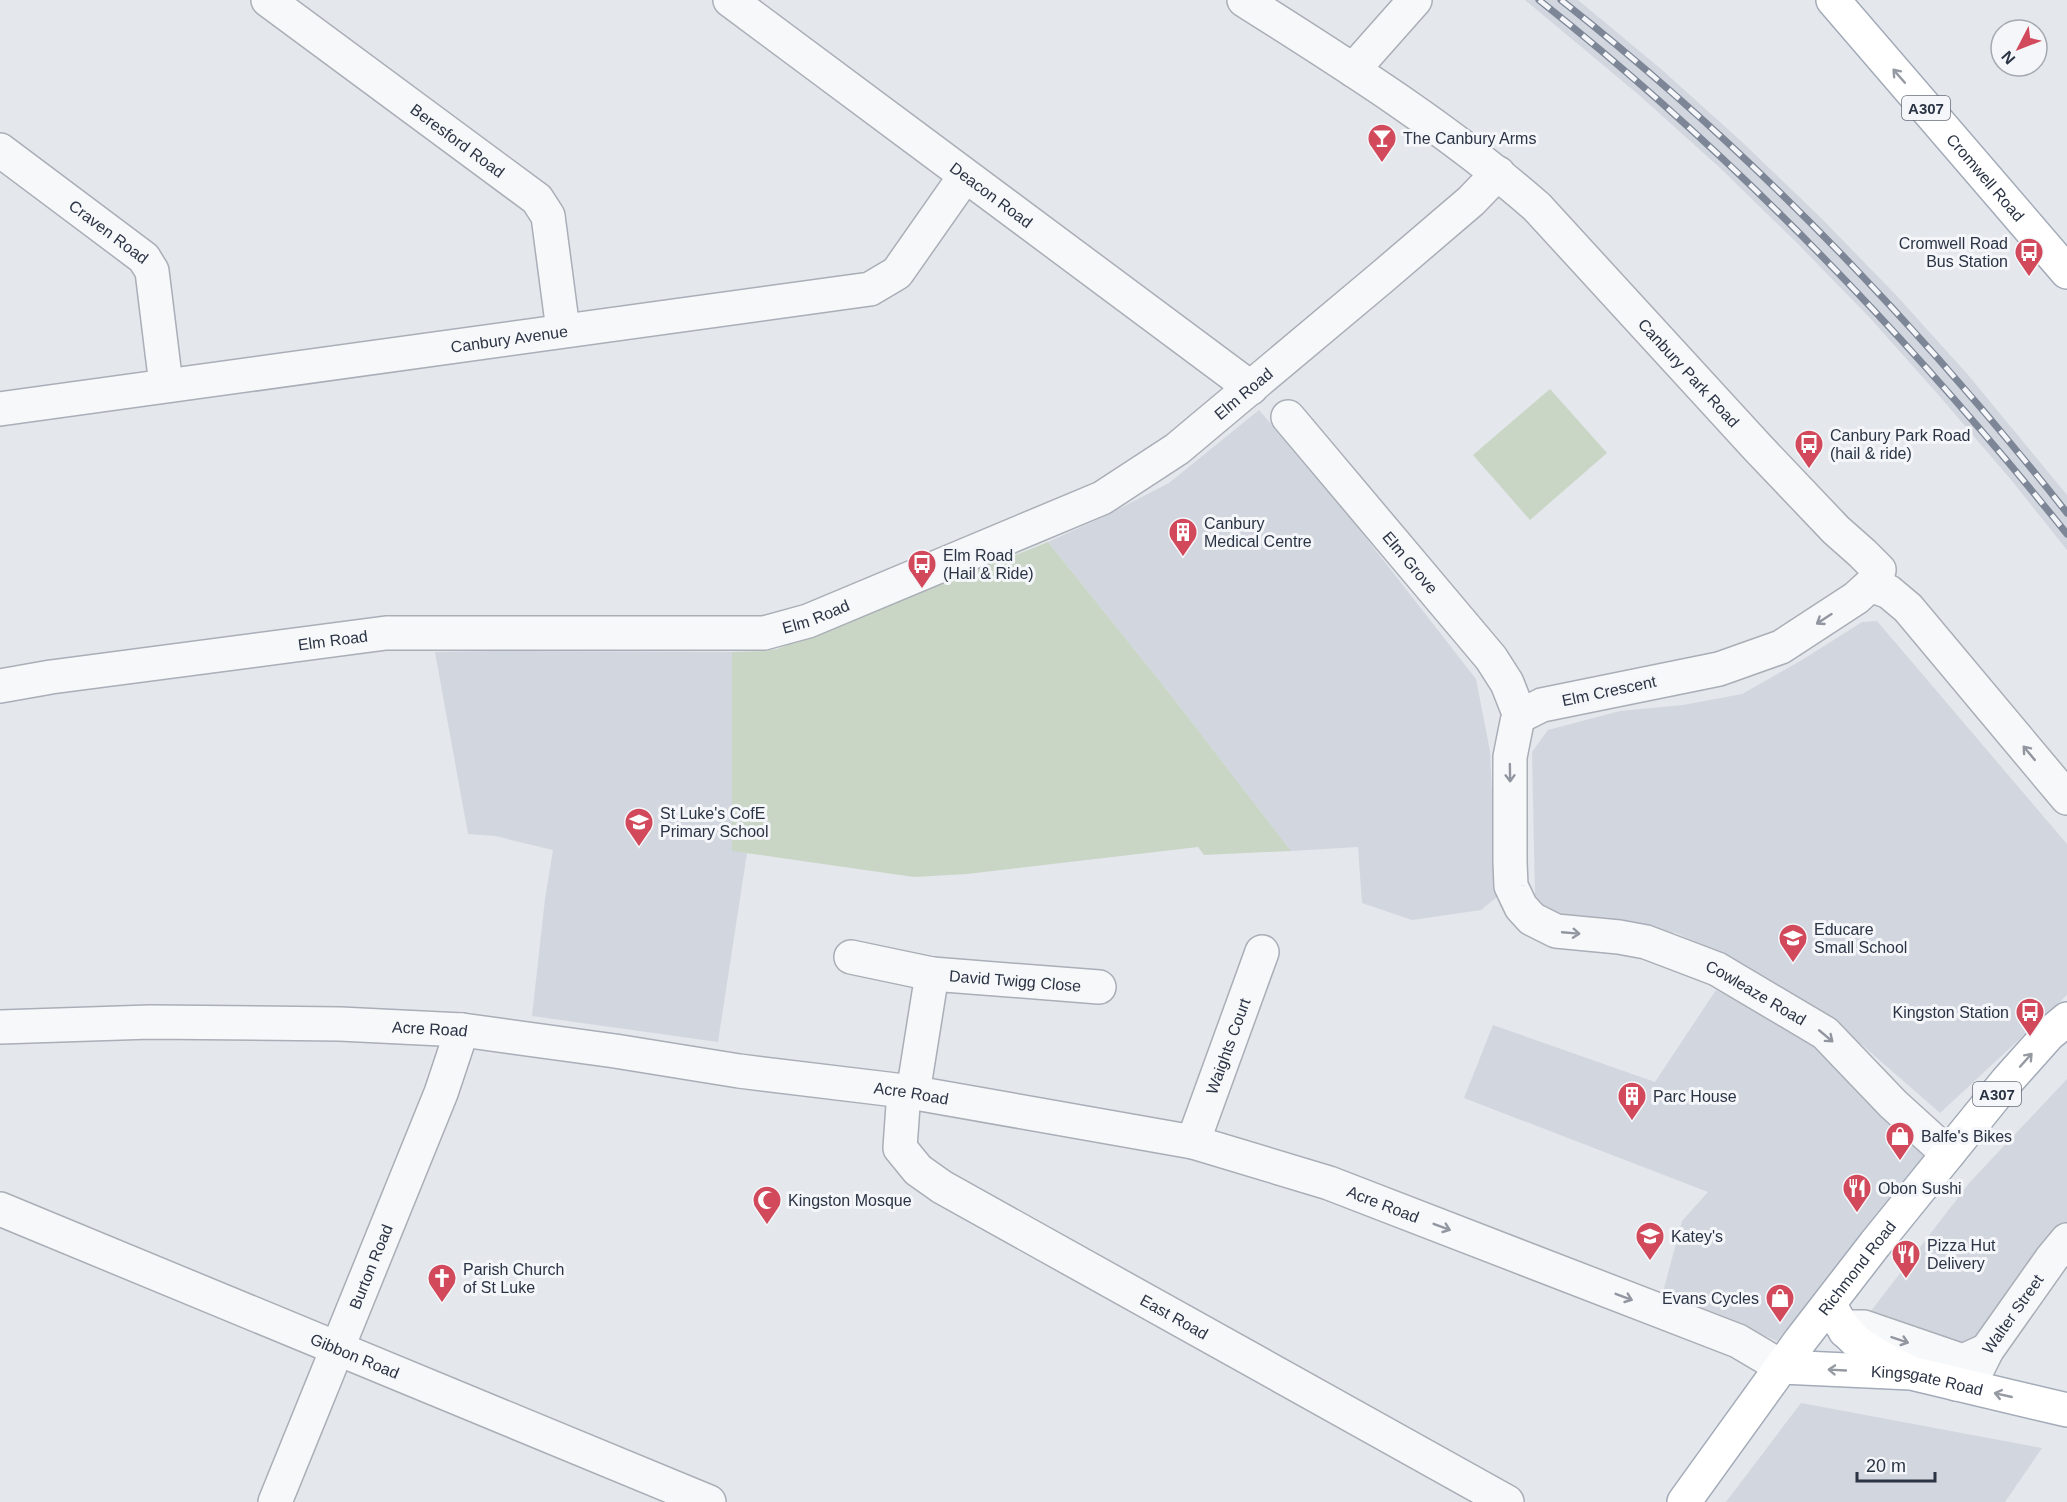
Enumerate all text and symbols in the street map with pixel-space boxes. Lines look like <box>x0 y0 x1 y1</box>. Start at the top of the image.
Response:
north arrow <box>1989 18 2049 78</box>
text: N <box>1998 48 2018 68</box>
one-way arrow <box>1892 69 1906 84</box>
road number: A307 <box>1902 96 1950 120</box>
street label: Beresford Road <box>408 100 508 181</box>
bar icon: The Canbury Arms <box>1366 122 1398 164</box>
place label: The Canbury Arms <box>1403 130 1536 147</box>
street label: Cromwell Road <box>1943 130 2028 224</box>
street label: Deacon Road <box>947 159 1036 231</box>
street label: Craven Road <box>66 196 152 267</box>
place label: Cromwell Road Bus Station <box>1899 235 2008 270</box>
bus stop icon: Cromwell Road Bus Station <box>2013 236 2045 278</box>
street label: Canbury Park Road <box>1635 315 1743 430</box>
street label: Canbury Avenue <box>450 322 569 355</box>
street label: Elm Road <box>1211 364 1276 423</box>
place label: Canbury Park Road (hail & ride) <box>1830 427 1971 462</box>
bus stop icon: Canbury Park Road (hail & ride) <box>1793 428 1825 470</box>
place label: Canbury Medical Centre <box>1204 515 1312 550</box>
building icon: Canbury Medical Centre <box>1167 516 1199 558</box>
street label: Elm Grove <box>1380 528 1441 597</box>
place label: Elm Road (Hail & Ride) <box>943 547 1034 582</box>
bus stop icon: Elm Road (Hail & Ride) <box>906 548 938 590</box>
street label: Elm Road <box>780 596 852 636</box>
one-way arrow <box>1816 613 1833 625</box>
street label: Elm Road <box>297 627 369 653</box>
street label: Elm Crescent <box>1560 673 1658 709</box>
one-way arrow <box>2023 745 2036 761</box>
one-way arrow <box>1505 763 1516 783</box>
place label: St Luke's CofE Primary School <box>660 805 768 840</box>
school or university icon: St Luke's CofE Primary School <box>623 806 655 848</box>
place label: Educare Small School <box>1814 921 1907 956</box>
school or university icon: Educare Small School <box>1777 922 1809 964</box>
one-way arrow <box>1561 928 1581 939</box>
street label: Cowleaze Road <box>1704 957 1809 1028</box>
street label: David Twigg Close <box>949 967 1082 994</box>
street label: Waights Court <box>1203 995 1253 1096</box>
bus stop icon: Kingston Station <box>2014 996 2046 1038</box>
place label: Kingston Station <box>1892 1004 2009 1021</box>
street label: Acre Road <box>392 1018 469 1039</box>
one-way arrow <box>1818 1029 1834 1042</box>
one-way arrow <box>2019 1053 2033 1068</box>
street label: Acre Road <box>873 1079 950 1107</box>
building icon: Parc House <box>1616 1080 1648 1122</box>
road number: A307 <box>1973 1082 2021 1106</box>
place label: Parc House <box>1653 1088 1737 1105</box>
shop icon: Balfe's Bikes <box>1884 1120 1916 1162</box>
place label: Balfe's Bikes <box>1921 1128 2012 1145</box>
restaurant icon: Obon Sushi <box>1841 1172 1873 1214</box>
place label: Obon Sushi <box>1878 1180 1962 1197</box>
street label: Acre Road <box>1345 1182 1421 1225</box>
mosque icon: Kingston Mosque <box>751 1184 783 1226</box>
place label: Kingston Mosque <box>788 1192 912 1209</box>
street label: Richmond Road <box>1815 1217 1899 1318</box>
school or university icon: Katey's <box>1634 1220 1666 1262</box>
street label: Burton Road <box>346 1222 395 1311</box>
one-way arrow <box>1432 1222 1451 1233</box>
place label: Katey's <box>1671 1228 1723 1245</box>
place label: Pizza Hut Delivery <box>1927 1237 1996 1272</box>
restaurant icon: Pizza Hut Delivery <box>1890 1238 1922 1280</box>
place label: Parish Church of St Luke <box>463 1261 564 1296</box>
church icon: Parish Church of St Luke <box>426 1262 458 1304</box>
street label: Walter Street <box>1979 1271 2047 1357</box>
shop icon: Evans Cycles <box>1764 1282 1796 1324</box>
place label: Evans Cycles <box>1662 1290 1759 1307</box>
street label: East Road <box>1138 1291 1211 1342</box>
one-way arrow <box>1614 1292 1633 1303</box>
street label: Gibbon Road <box>308 1330 402 1382</box>
one-way arrow <box>1890 1335 1909 1346</box>
street label: Kingsgate Road <box>1871 1363 1985 1398</box>
one-way arrow <box>1827 1364 1847 1375</box>
one-way arrow <box>1994 1389 2013 1401</box>
scale bar <box>1857 1445 1935 1483</box>
text: 20 m <box>1866 1456 1906 1476</box>

